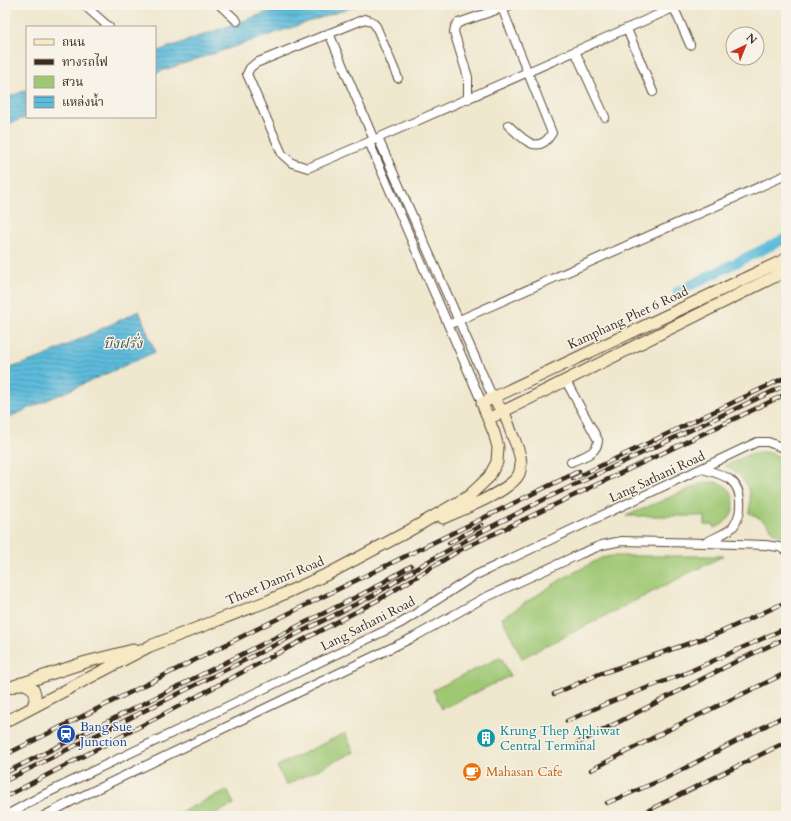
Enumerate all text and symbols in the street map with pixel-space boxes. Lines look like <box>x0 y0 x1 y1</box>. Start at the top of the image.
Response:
legend <box>26 26 156 118</box>
north arrow <box>725 26 765 66</box>
text: N <box>743 30 760 48</box>
text: ถนน <box>62 34 85 50</box>
text: ทางรถไฟ <box>62 53 108 70</box>
text: สวน <box>62 74 84 90</box>
text: แหล่งน้ำ <box>62 93 104 110</box>
street label: Kamphang Phet 6 Road <box>565 282 691 354</box>
water label: บึงฝรั่ง <box>104 333 143 353</box>
street label: Lang Sathani Road <box>606 447 708 507</box>
street label: Thoet Damri Road <box>223 552 327 610</box>
street label: Lang Sathani Road <box>318 592 418 656</box>
place label: Bang Sue Junction <box>78 718 132 751</box>
place label: Krung Thep Aphiwat Central Terminal <box>500 722 620 755</box>
station icon: Bang Sue Junction <box>55 723 77 745</box>
building icon: Krung Thep Aphiwat Central Terminal <box>475 727 497 749</box>
cafe icon: Mahasan Cafe <box>461 761 483 783</box>
place label: Mahasan Cafe <box>486 763 563 781</box>

